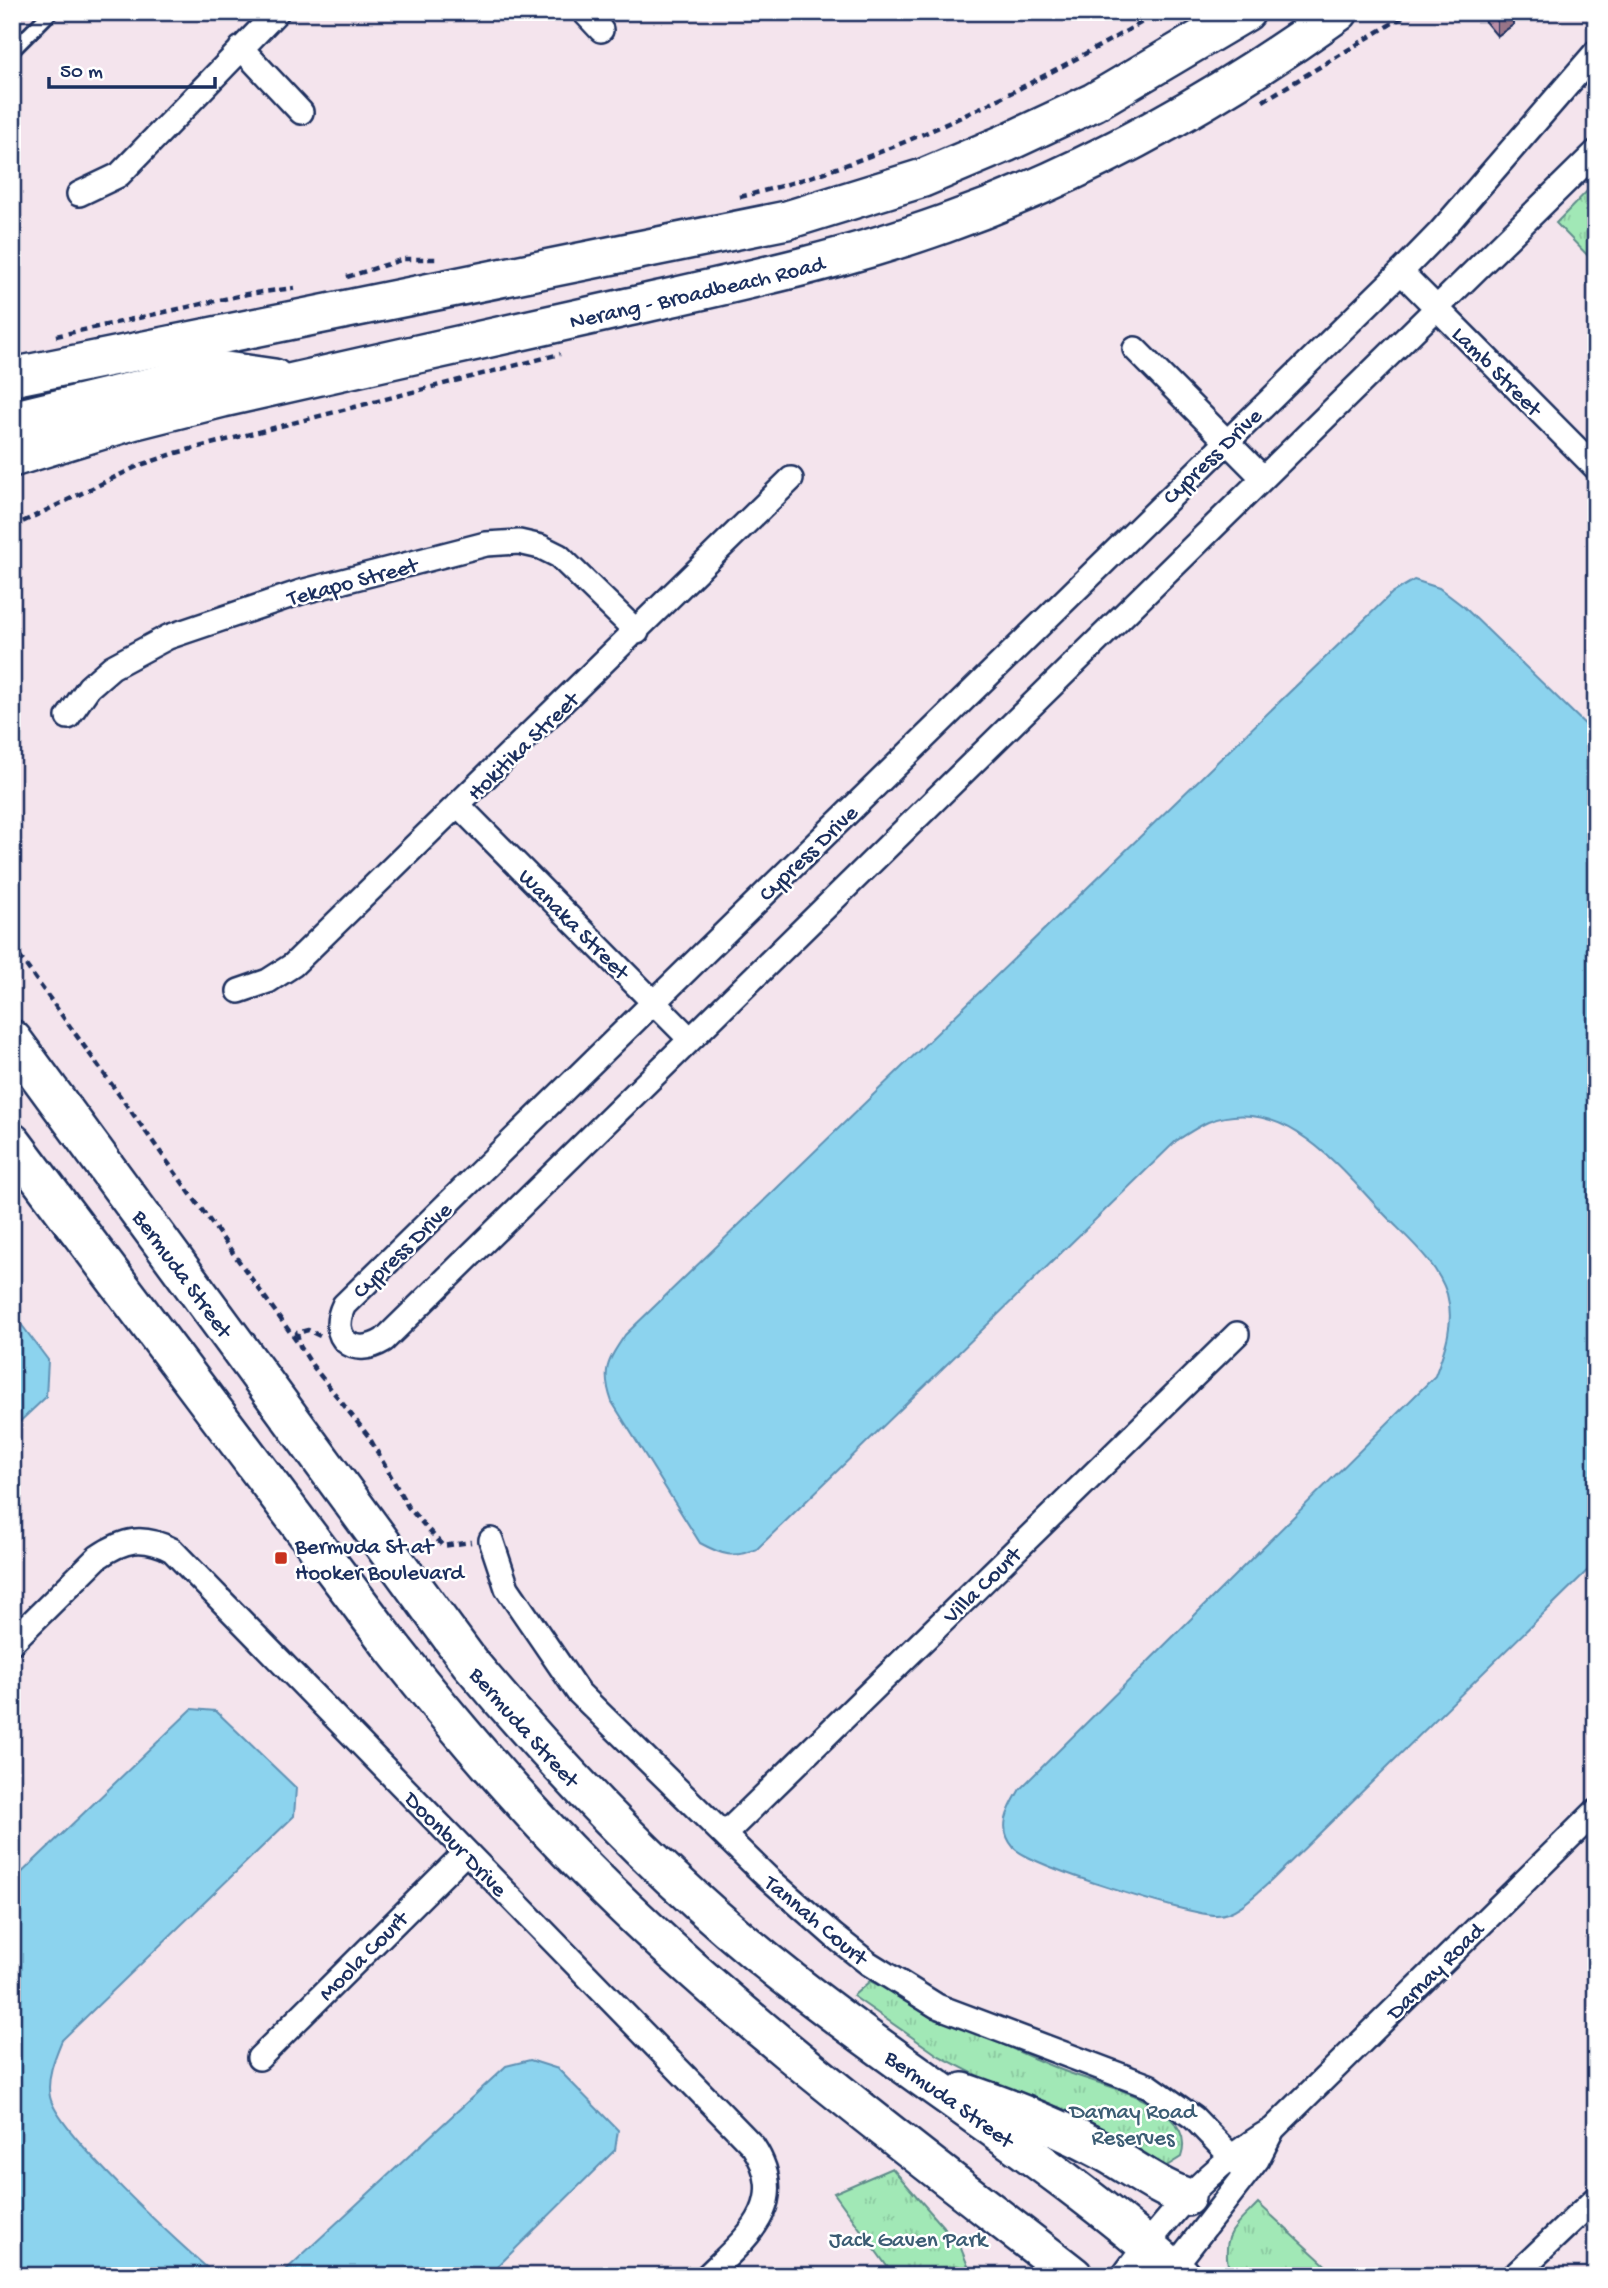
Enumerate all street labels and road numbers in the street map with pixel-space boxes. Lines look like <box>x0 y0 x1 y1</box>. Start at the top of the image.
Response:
street label: Nerang - Broadbeach Road <box>567 251 829 337</box>
street label: Lamb Street <box>1445 322 1547 424</box>
street label: Cypress Drive <box>1158 403 1270 512</box>
street label: Tekapo Street <box>283 553 423 614</box>
street label: Hokitika Street <box>463 687 587 807</box>
street label: Cypress Drive <box>754 800 866 909</box>
street label: Wanaka Street <box>511 864 635 988</box>
street label: Cypress Drive <box>348 1197 460 1306</box>
street label: Bermuda Street <box>124 1205 238 1345</box>
street label: Villa Court <box>938 1541 1030 1631</box>
street label: Bermuda Street <box>462 1662 585 1795</box>
street label: Doonbur Drive <box>396 1786 512 1905</box>
street label: Tannah Court <box>756 1869 873 1974</box>
street label: Moola Court <box>314 1906 416 2008</box>
street label: Darnay Road <box>1381 1917 1492 2028</box>
street label: Bermuda Street <box>878 2045 1019 2156</box>

